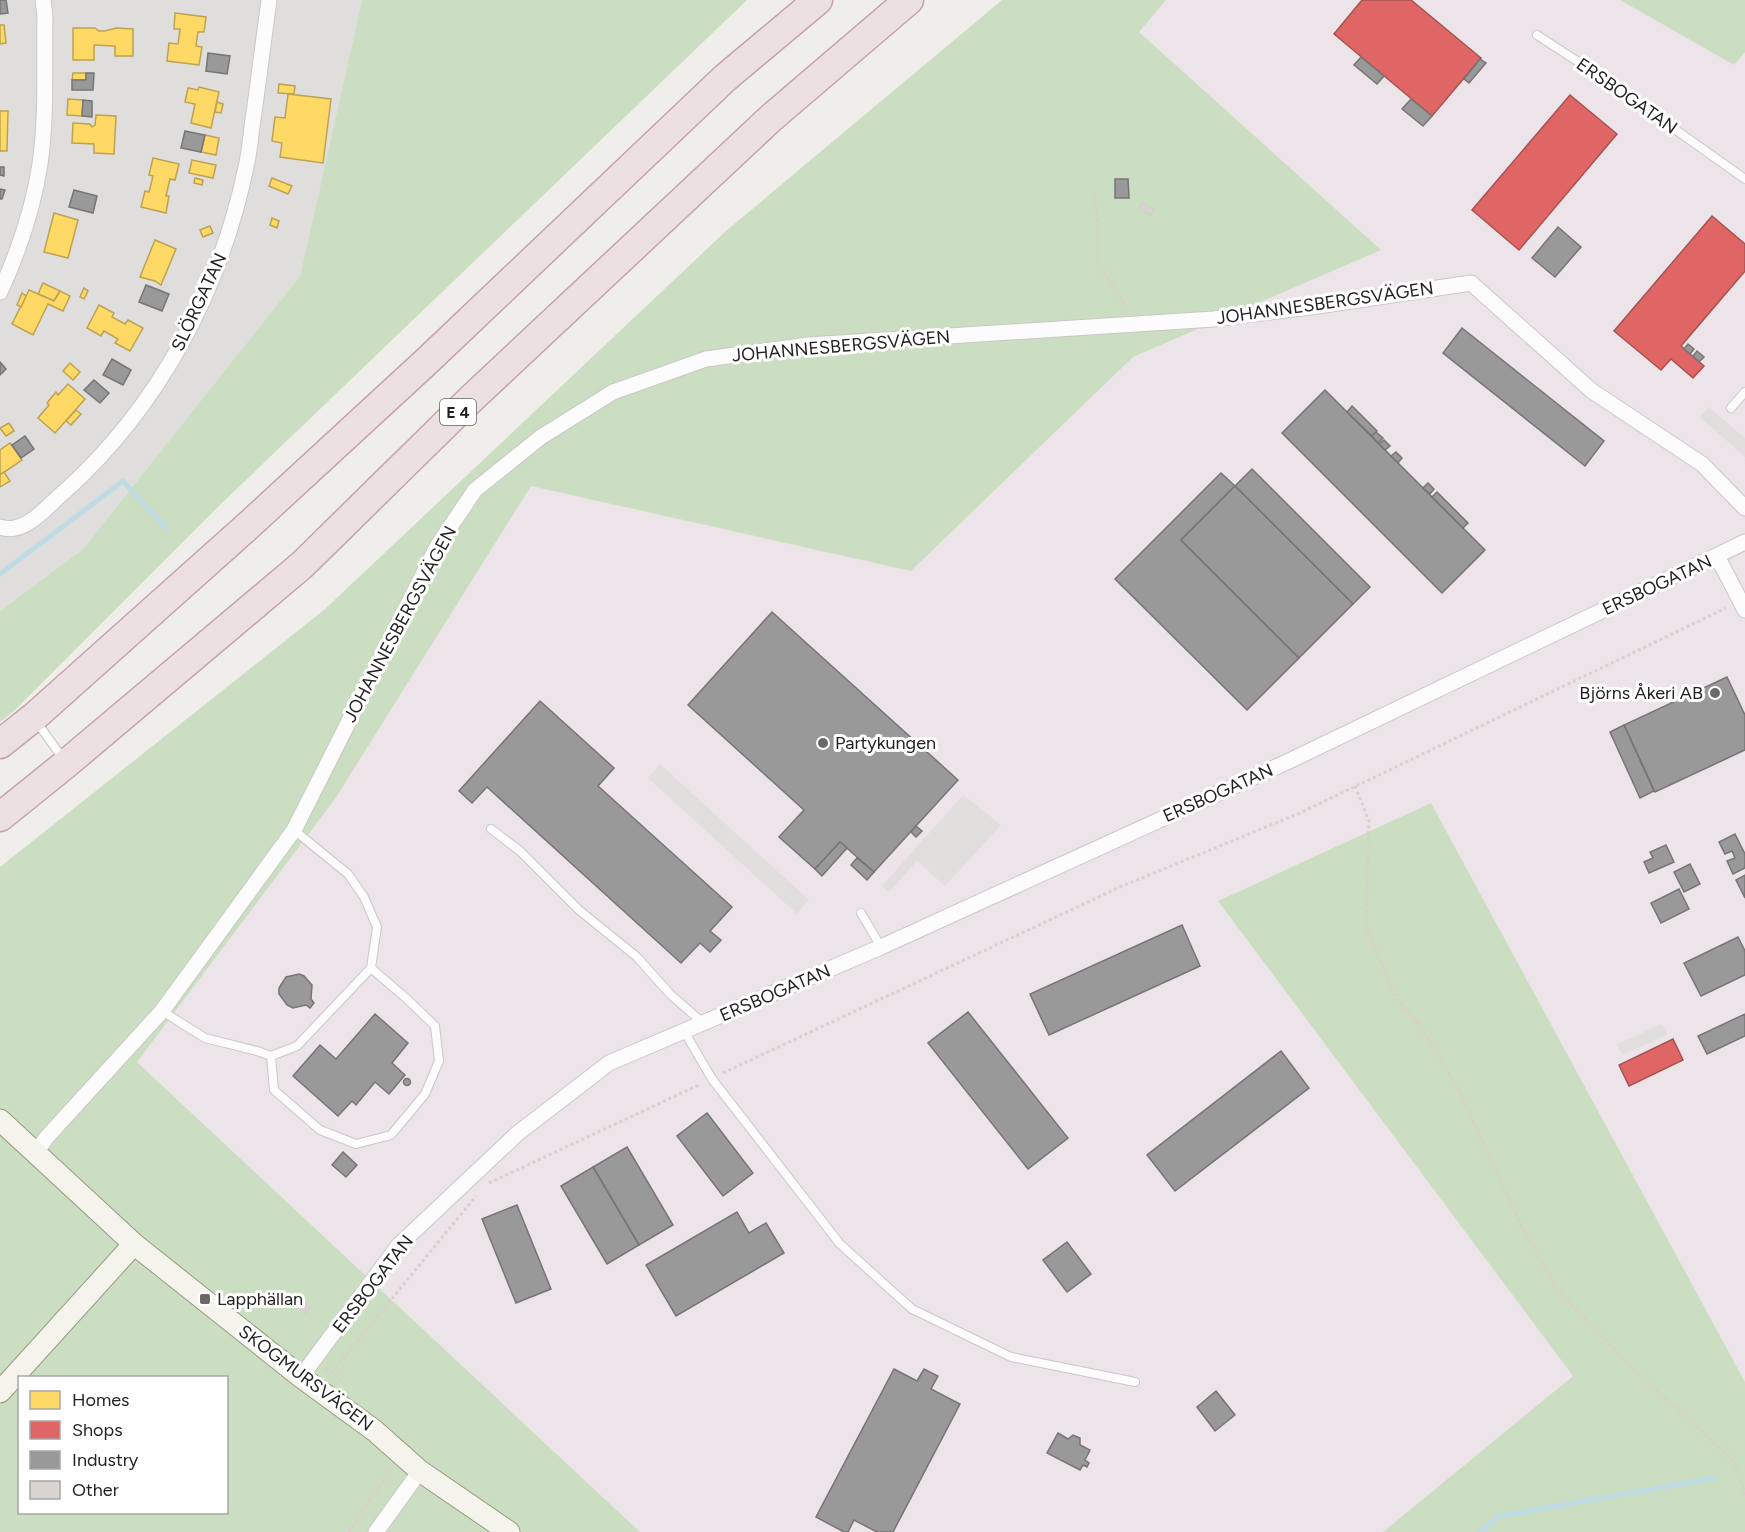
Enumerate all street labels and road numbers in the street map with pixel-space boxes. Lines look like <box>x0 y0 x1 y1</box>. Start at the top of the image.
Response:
street label: ERSBOGATAN <box>1572 53 1682 139</box>
street label: SLÖRGATAN <box>167 249 231 355</box>
street label: JOHANNESBERGSVÄGEN <box>1215 277 1435 329</box>
street label: JOHANNESBERGSVÄGEN <box>731 325 951 367</box>
road number: E 4 <box>440 399 476 425</box>
street label: JOHANNESBERGSVÄGEN <box>339 522 461 726</box>
street label: ERSBOGATAN <box>1599 550 1715 620</box>
street label: ERSBOGATAN <box>1159 759 1277 827</box>
street label: ERSBOGATAN <box>716 960 834 1026</box>
street label: ERSBOGATAN <box>328 1231 418 1337</box>
street label: SKOGMURSVÄGEN <box>234 1320 378 1436</box>

